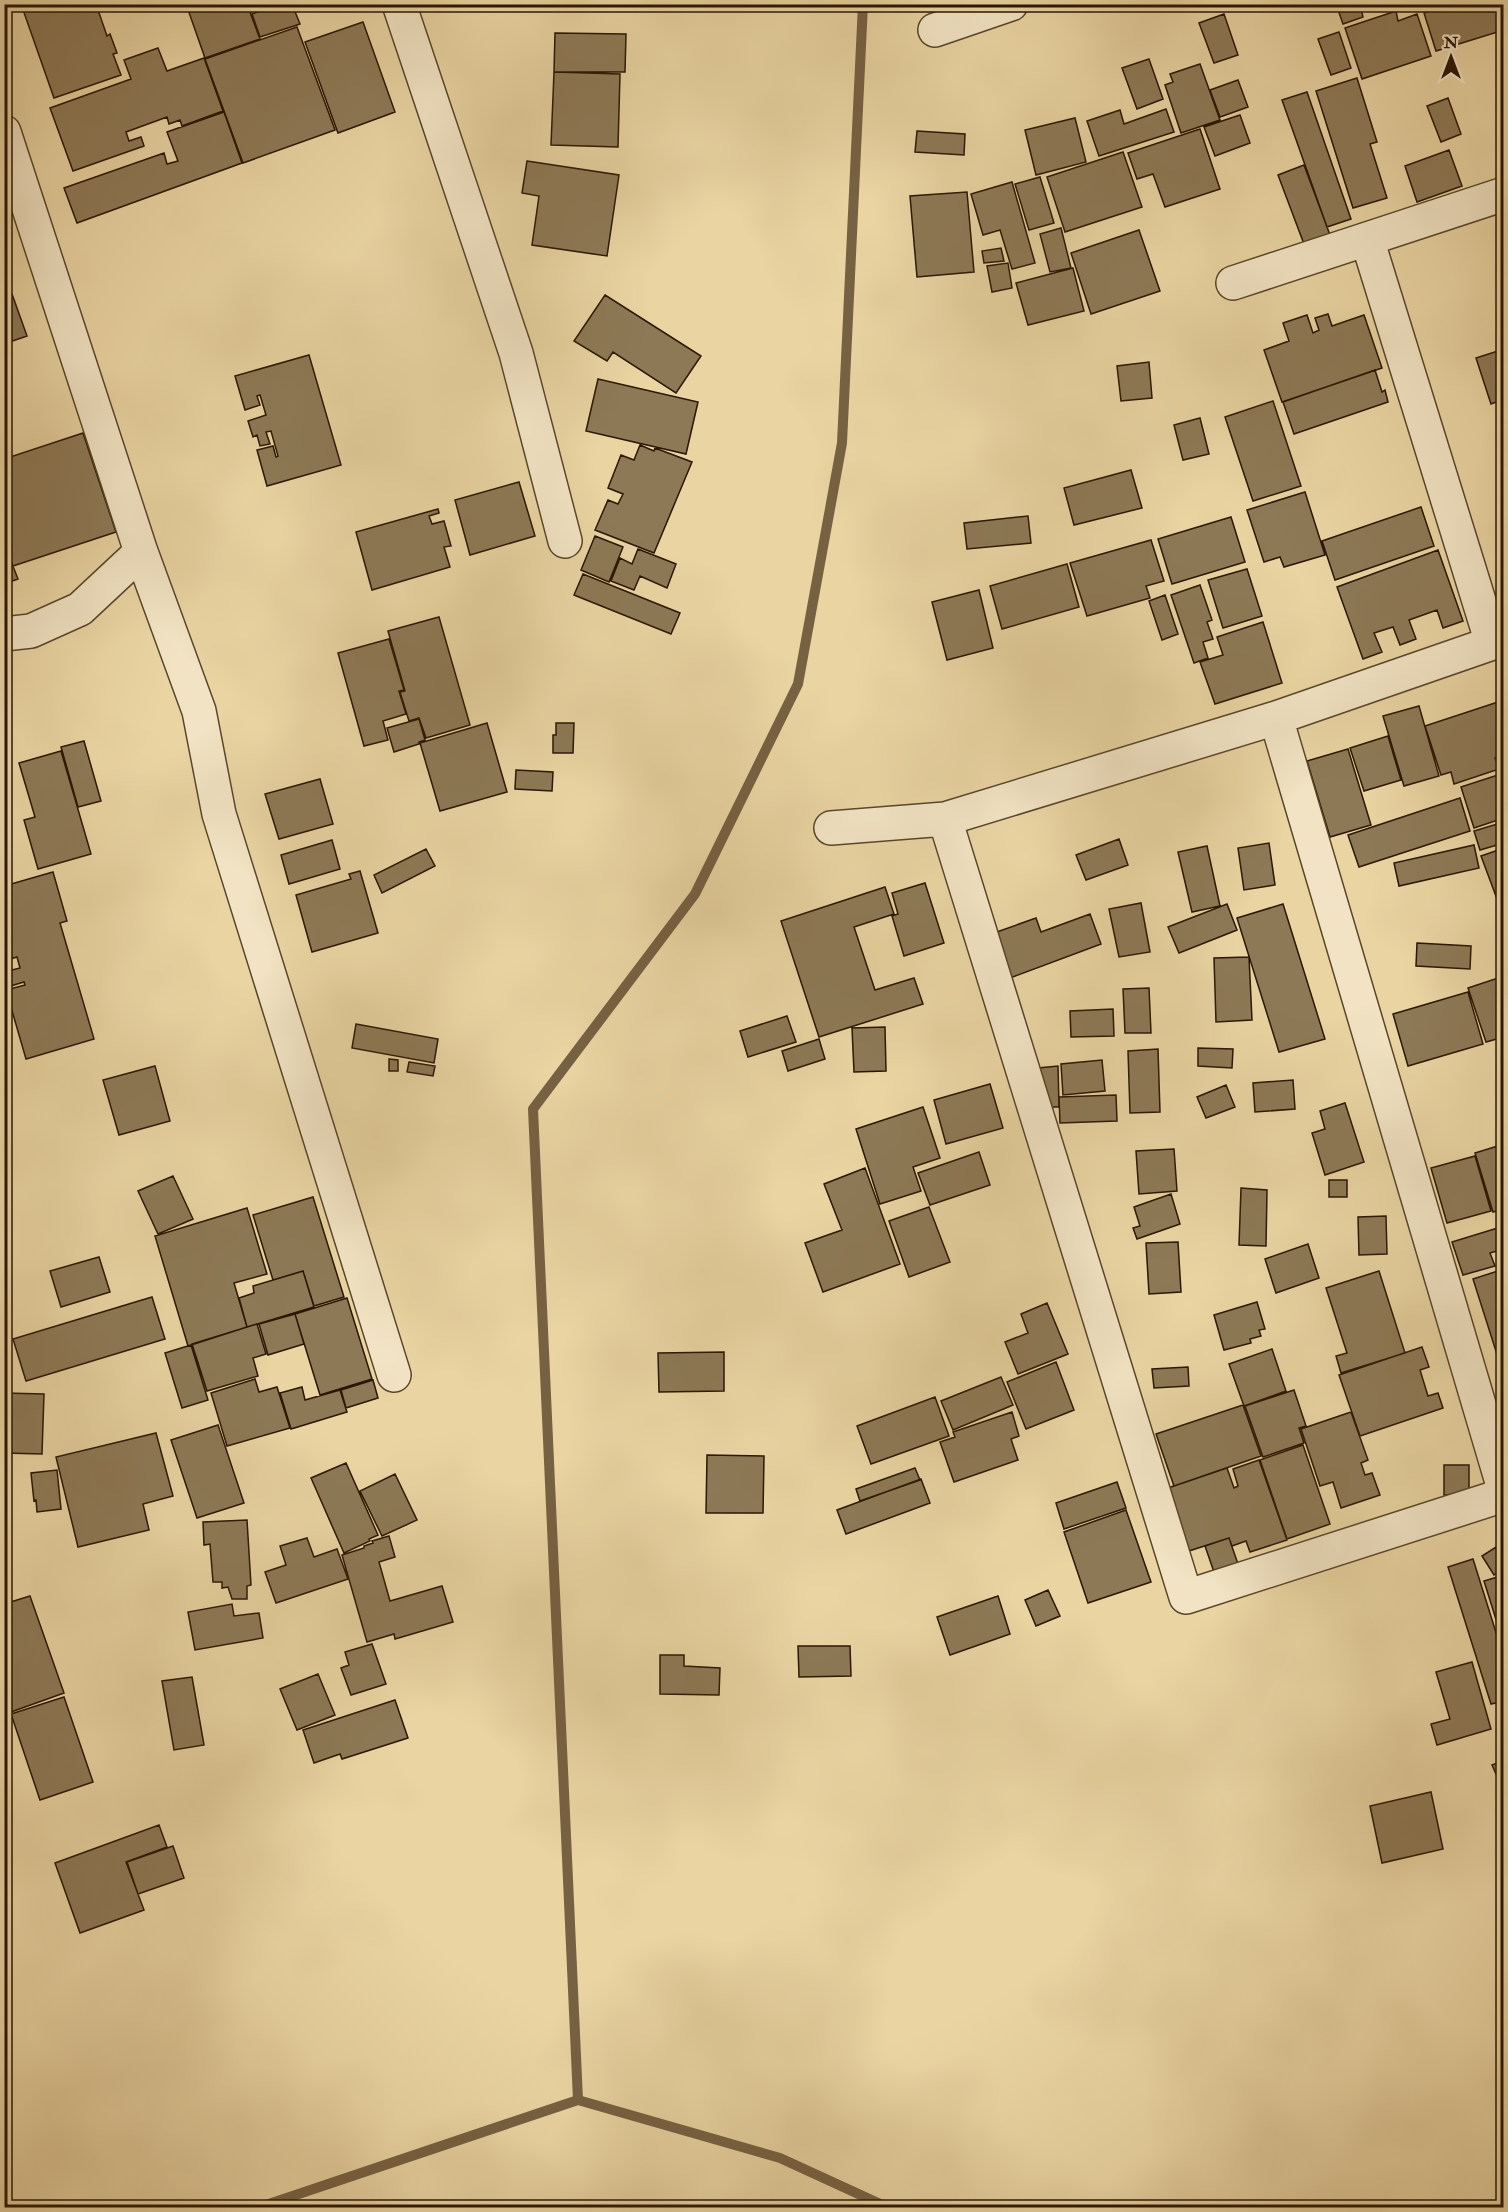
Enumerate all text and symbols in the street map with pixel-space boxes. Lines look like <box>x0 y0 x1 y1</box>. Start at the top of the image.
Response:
north arrow <box>1421 27 1481 87</box>
text: N <box>1443 33 1459 53</box>

